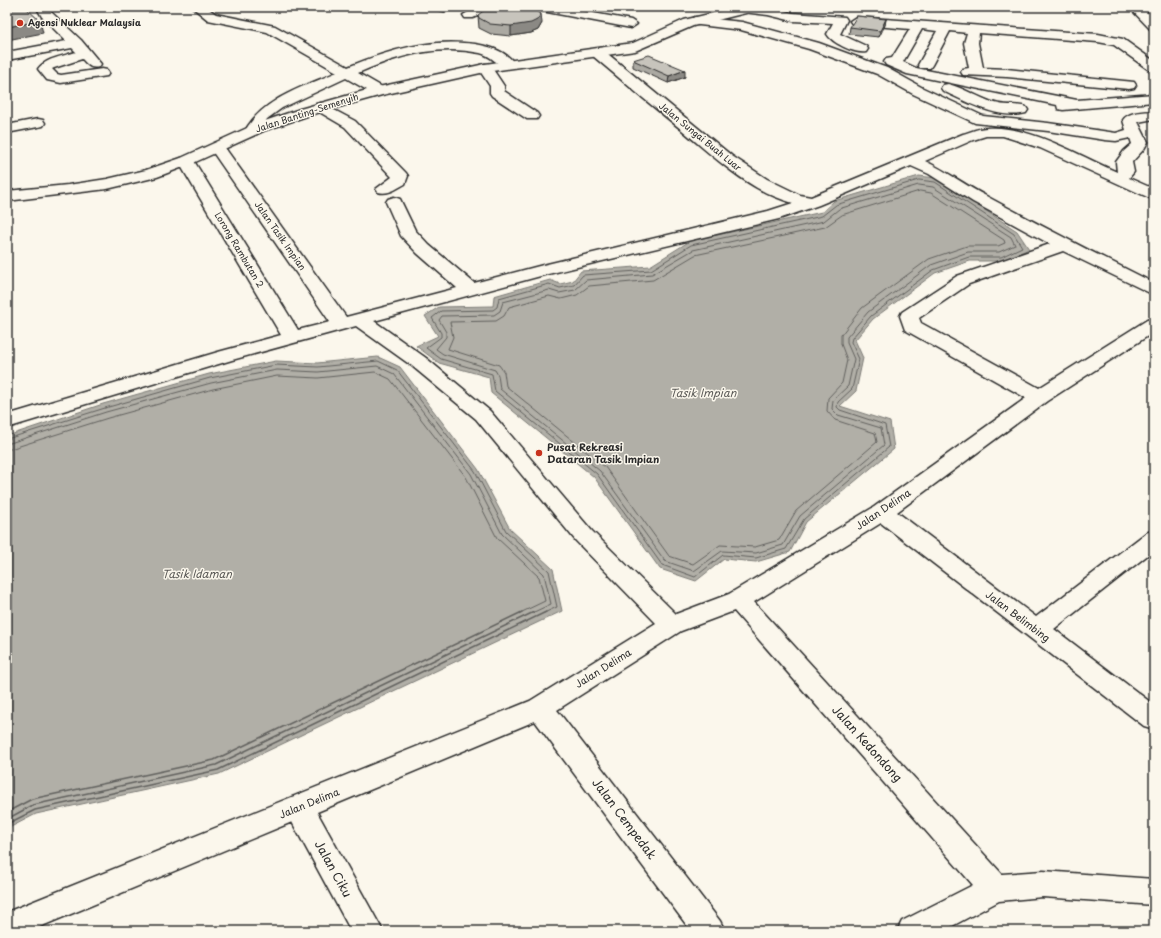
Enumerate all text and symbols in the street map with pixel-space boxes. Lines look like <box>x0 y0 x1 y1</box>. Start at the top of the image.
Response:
place label: Agensi Nuklear Malaysia <box>28 15 142 29</box>
marker: Agensi Nuklear Malaysia <box>15 18 25 28</box>
street label: Jalan Banting-Semenyih <box>253 89 360 135</box>
street label: Jalan Sungai Buah Luar <box>656 98 746 175</box>
street label: Jalan Tasik Impian <box>252 198 310 273</box>
street label: Lorong Rambutan 2 <box>212 209 268 290</box>
water label: Tasik Impian <box>670 384 737 401</box>
place label: Pusat Rekreasi Dataran Tasik Impian <box>547 439 659 466</box>
marker: Pusat Rekreasi Dataran Tasik Impian <box>534 448 544 458</box>
street label: Jalan Delima <box>852 484 914 533</box>
water label: Tasik Idaman <box>162 565 232 582</box>
street label: Jalan Belimbing <box>983 586 1054 645</box>
street label: Jalan Delima <box>572 644 634 691</box>
street label: Jalan Kedondong <box>828 701 907 786</box>
street label: Jalan Cempedak <box>588 774 661 863</box>
street label: Jalan Delima <box>276 783 342 821</box>
street label: Jalan Ciku <box>311 837 357 900</box>

